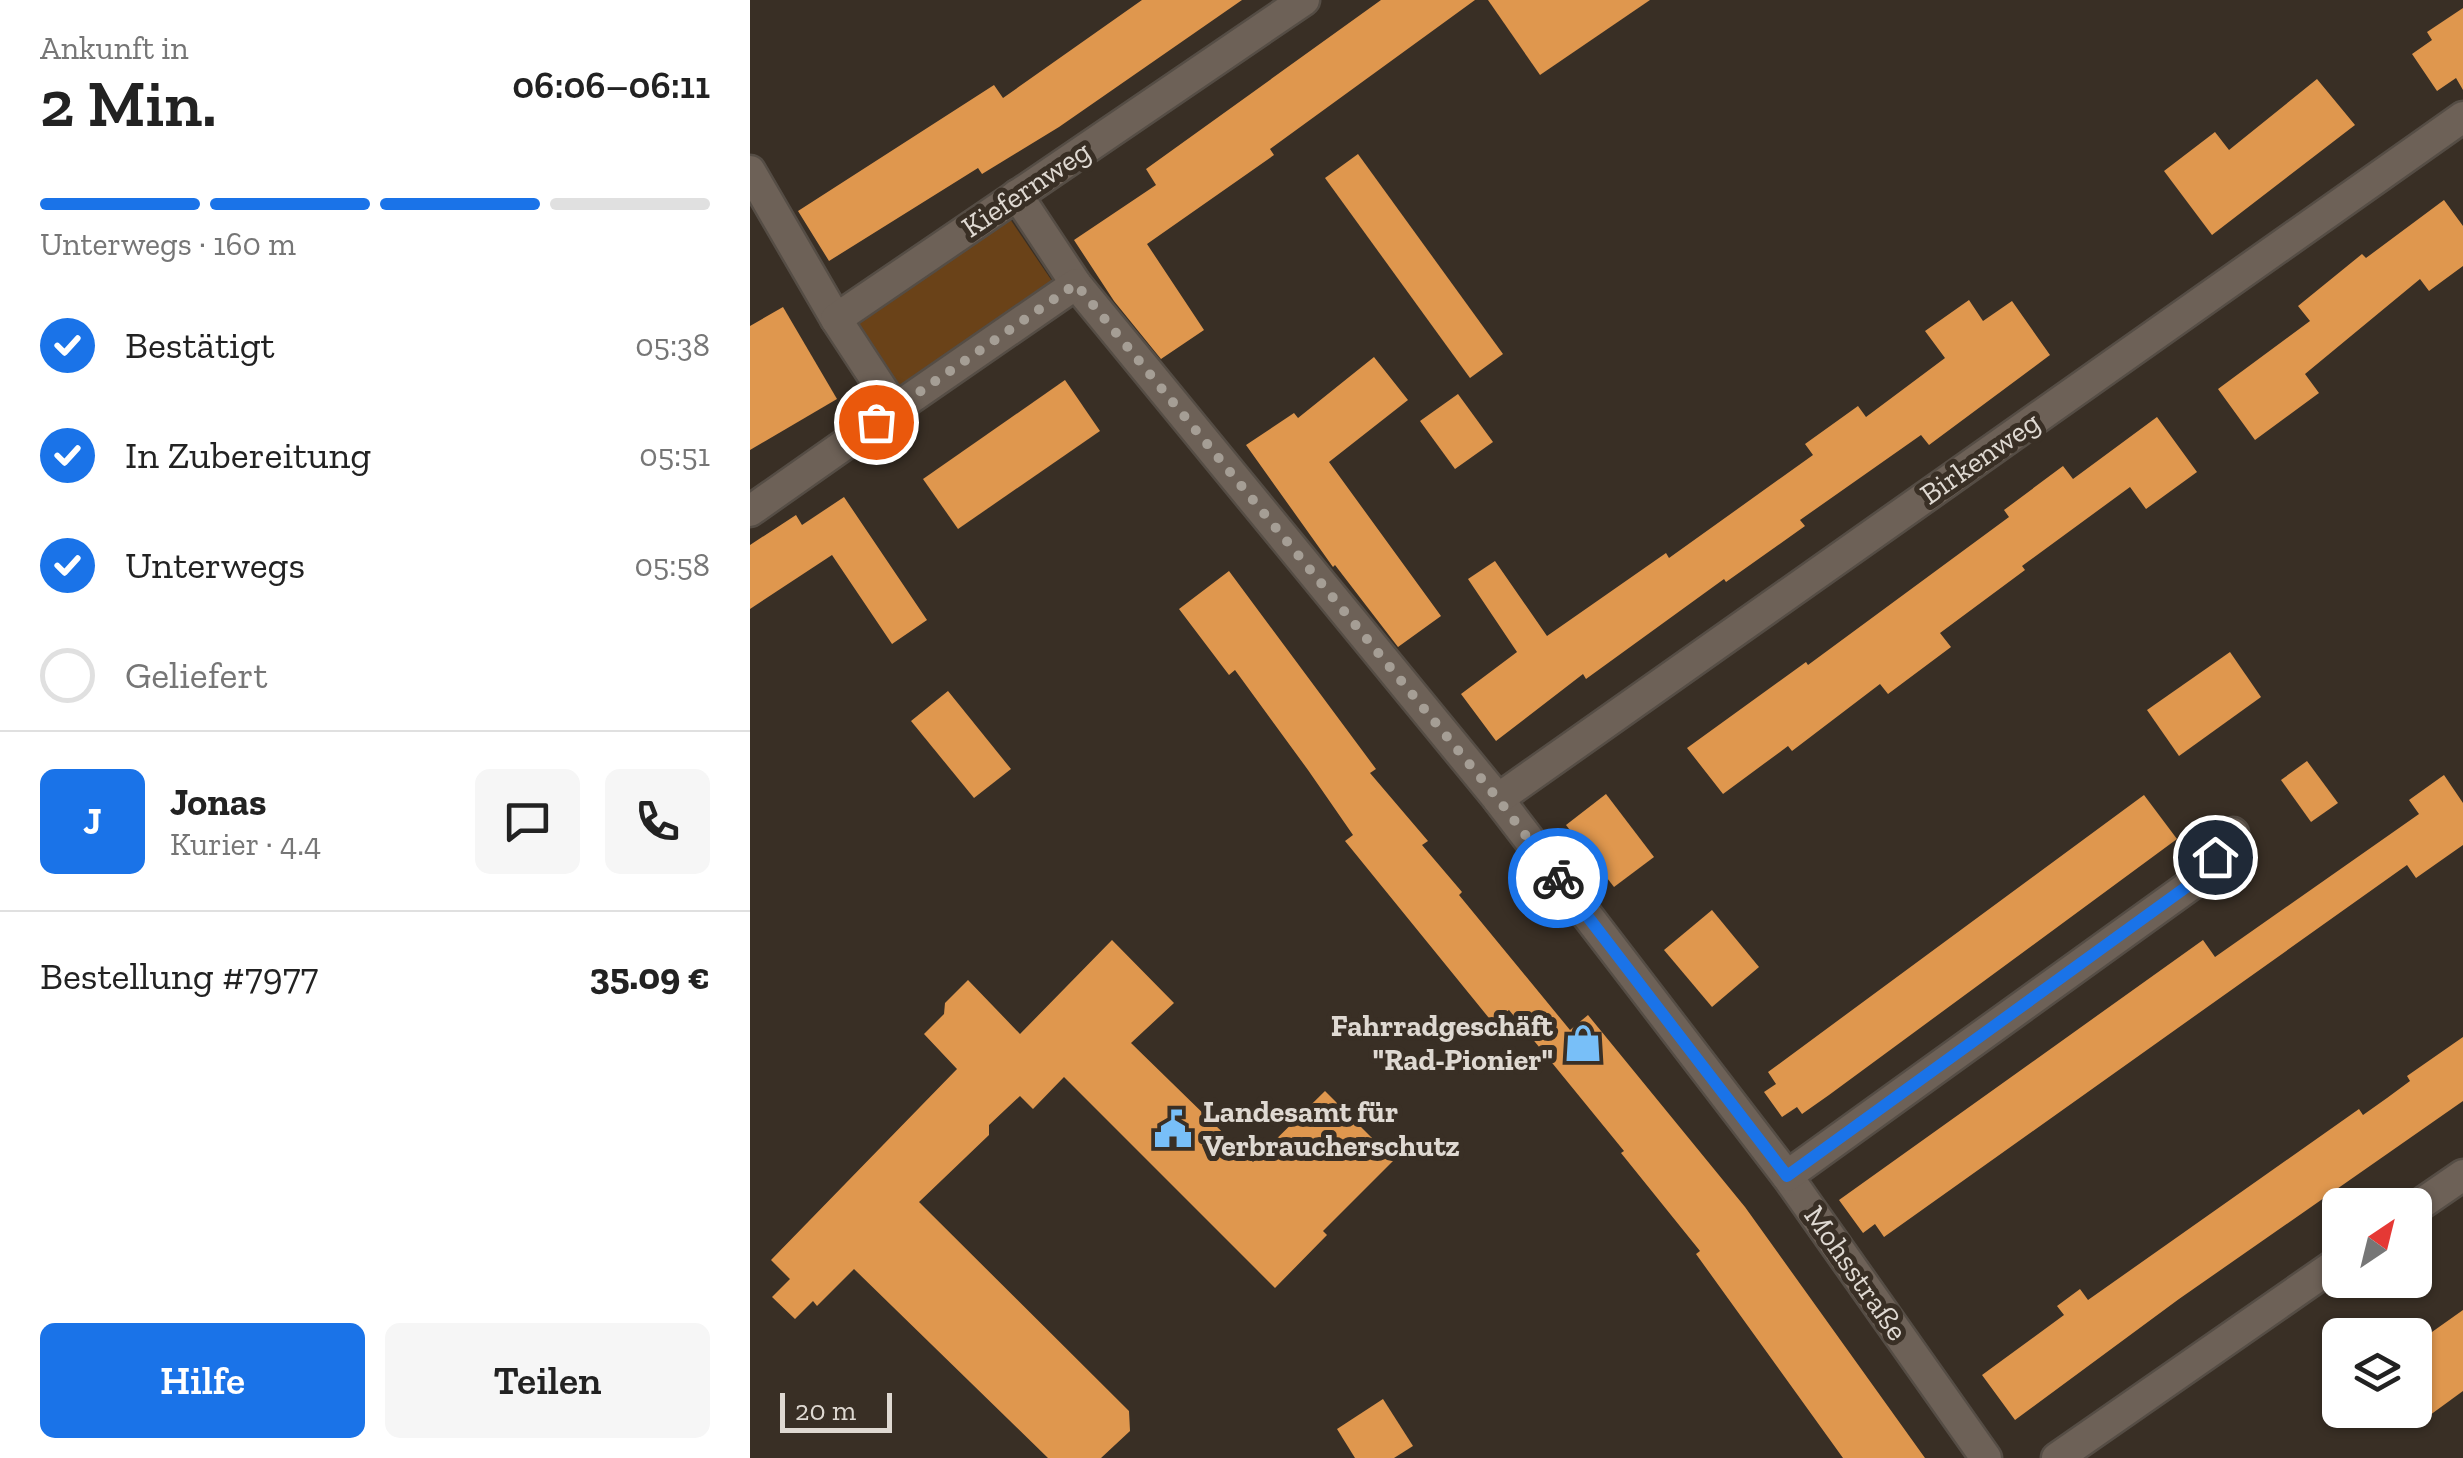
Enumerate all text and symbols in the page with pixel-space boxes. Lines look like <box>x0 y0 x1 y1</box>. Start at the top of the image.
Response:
text: Ankunft in <box>40 29 189 67</box>
text: 06:06–06:11 <box>512 62 710 108</box>
text: 2 Min. <box>40 65 217 143</box>
street label: Kiefernweg <box>955 133 1097 245</box>
text: Unterwegs · 160 m <box>40 225 296 263</box>
icon: check <box>40 318 95 373</box>
text: Bestätigt <box>125 322 275 368</box>
text: 05:38 <box>635 326 710 364</box>
pin <box>834 380 919 465</box>
icon: bag <box>849 395 904 450</box>
street label: Birkenweg <box>1913 404 2047 512</box>
icon: check <box>40 428 95 483</box>
text: In Zubereitung <box>125 432 371 478</box>
text: 05:51 <box>639 436 710 474</box>
icon: check <box>40 538 95 593</box>
text: Unterwegs <box>125 542 305 588</box>
text: 05:58 <box>634 546 710 584</box>
text: Geliefert <box>125 652 268 698</box>
button: chat <box>475 769 580 874</box>
button: phone <box>605 769 710 874</box>
text: Jonas <box>170 779 266 825</box>
text: J <box>83 798 102 844</box>
pin <box>2173 815 2258 900</box>
text: Kurier · 4.4 <box>170 825 321 863</box>
courier <box>1508 828 1608 928</box>
icon: home <box>2188 830 2243 885</box>
icon: bike <box>1531 851 1586 906</box>
text: Bestellung #7977 <box>40 953 319 999</box>
text: 35.09 € <box>589 953 710 999</box>
place label: Fahrradgeschäft "Rad-Pionier" <box>1331 1008 1554 1078</box>
shop icon: Fahrradgeschäft "Rad-Pionier" <box>1562 1022 1604 1064</box>
place label: Landesamt für Verbraucherschutz <box>1203 1094 1460 1164</box>
public building icon: Landesamt für Verbraucherschutz <box>1152 1108 1194 1150</box>
north arrow <box>2322 1188 2432 1298</box>
map controls <box>2322 1188 2432 1428</box>
street label: Mohsstraße <box>1796 1199 1916 1347</box>
button: layers <box>2322 1318 2432 1428</box>
button: Hilfe <box>40 1323 365 1438</box>
button: Teilen <box>385 1323 710 1438</box>
scale bar <box>780 1388 892 1432</box>
text: 20 m <box>795 1394 856 1427</box>

